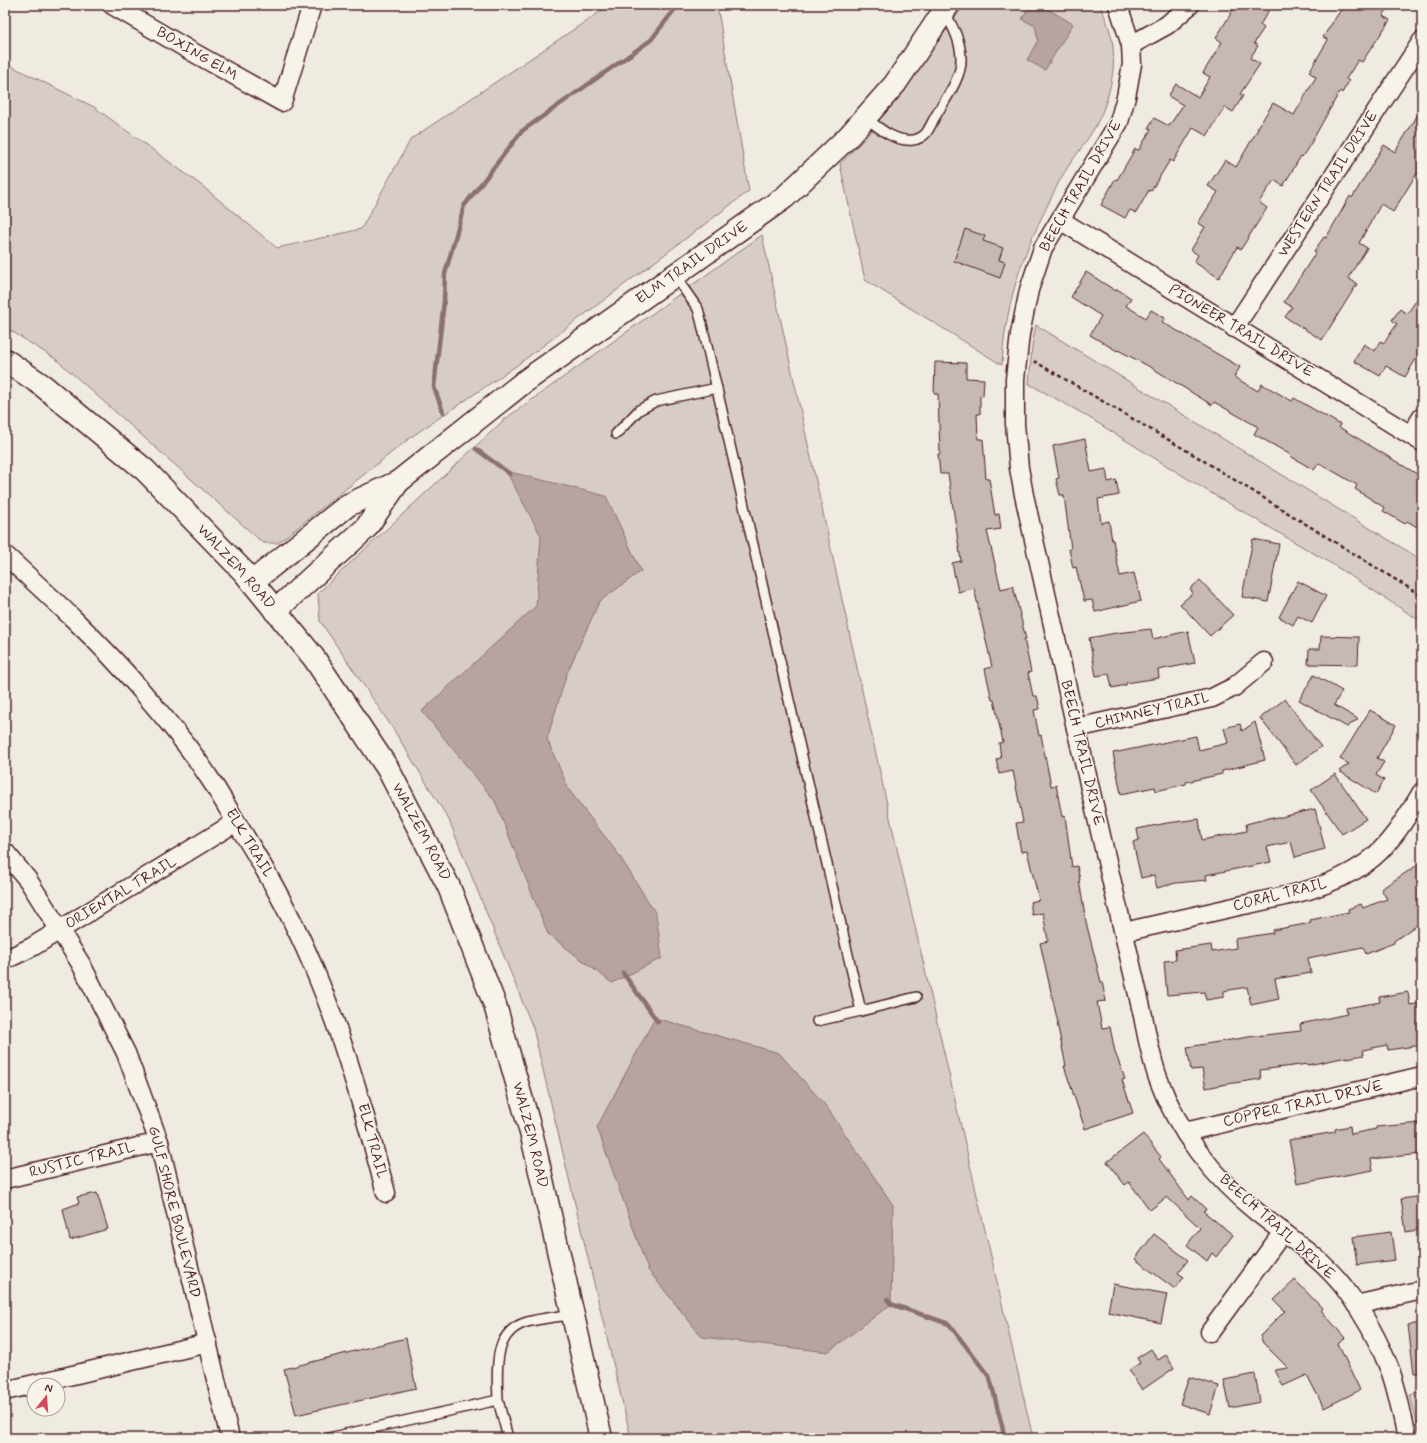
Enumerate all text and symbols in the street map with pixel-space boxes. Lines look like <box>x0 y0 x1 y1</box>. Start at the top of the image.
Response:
street label: BOXING ELM <box>152 22 242 86</box>
street label: WESTERN TRAIL DRIVE <box>1273 107 1383 261</box>
street label: BEECH TRAIL DRIVE <box>1035 116 1127 255</box>
street label: ELM TRAIL DRIVE <box>632 217 752 309</box>
street label: PIONEER TRAIL DRIVE <box>1165 280 1318 383</box>
street label: WALZEM ROAD <box>192 520 280 614</box>
street label: BEECH TRAIL DRIVE <box>1056 678 1109 828</box>
street label: CHIMNEY TRAIL <box>1093 688 1211 734</box>
street label: WALZEM ROAD <box>387 780 455 884</box>
street label: ELK TRAIL <box>221 805 278 881</box>
street label: ORIENTAL TRAIL <box>62 852 181 934</box>
street label: CORAL TRAIL <box>1231 874 1329 916</box>
street label: COPPER TRAIL DRIVE <box>1221 1076 1385 1132</box>
street label: WALZEM ROAD <box>507 1080 553 1190</box>
street label: ELK TRAIL <box>352 1101 392 1181</box>
street label: GULF SHORE BOULEVARD <box>143 1124 205 1300</box>
street label: RUSTIC TRAIL <box>27 1137 137 1183</box>
street label: BEECH TRAIL DRIVE <box>1215 1170 1339 1284</box>
north arrow <box>26 1377 66 1417</box>
text: N <box>43 1381 54 1396</box>

